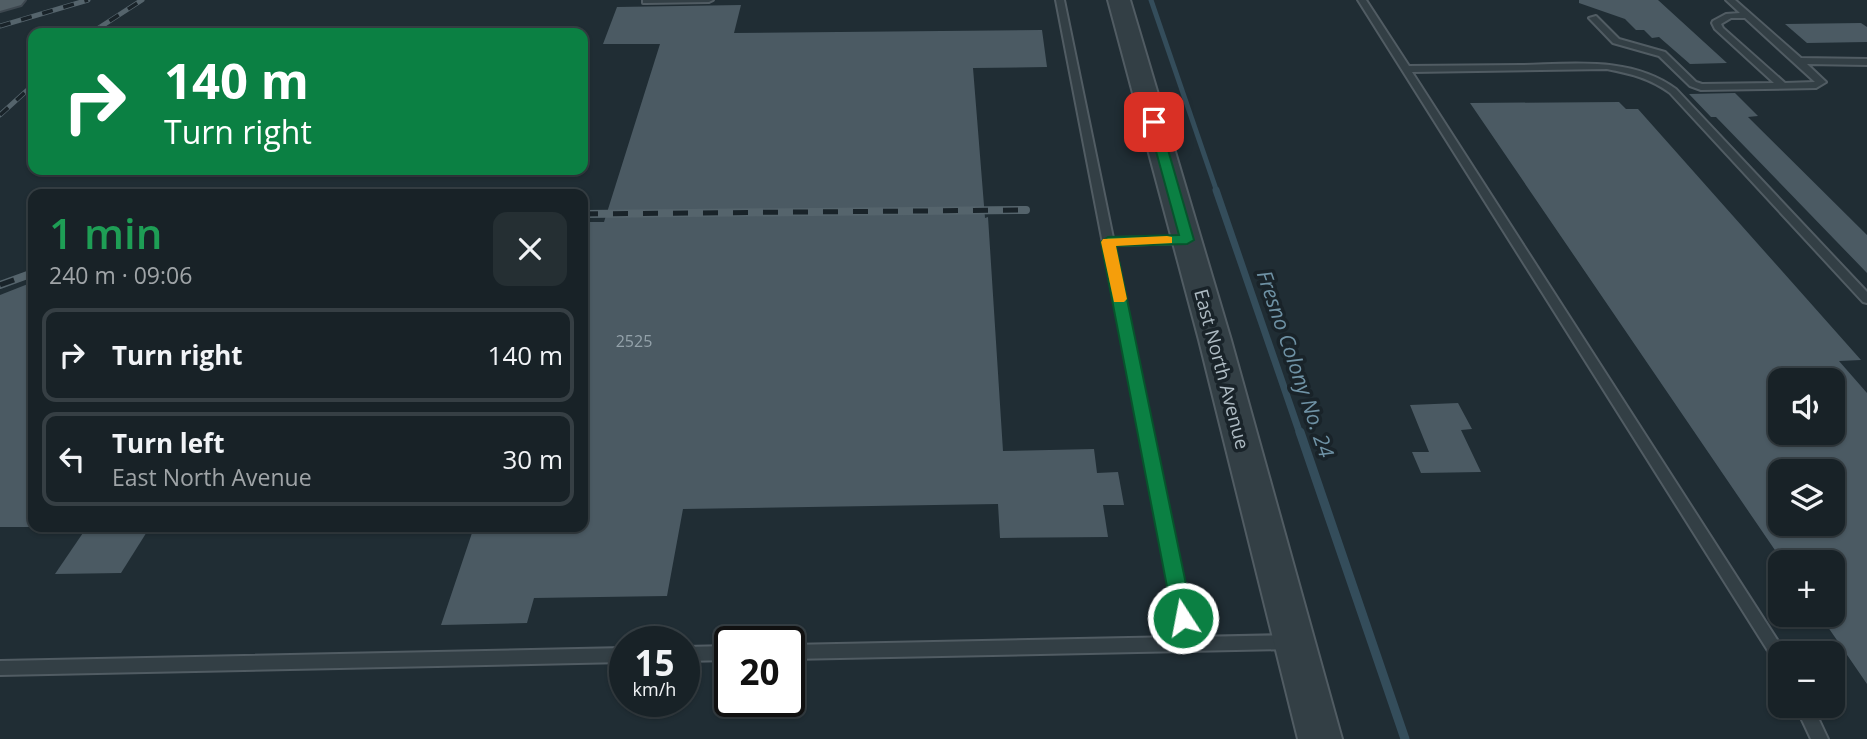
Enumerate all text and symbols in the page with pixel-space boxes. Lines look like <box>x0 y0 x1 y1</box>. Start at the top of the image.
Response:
text: 140 m <box>164 47 309 113</box>
icon: right <box>49 56 140 147</box>
pin <box>1124 92 1184 152</box>
icon: arrive <box>1135 103 1173 141</box>
text: Turn right <box>164 110 312 153</box>
text: 1 min <box>49 204 162 261</box>
button: close <box>493 212 567 286</box>
text: 240 m · 09:06 <box>49 259 192 291</box>
water label: Fresno Colony No. 24 <box>1251 266 1341 461</box>
street label: East North Avenue <box>1188 286 1256 452</box>
house number: 2525 <box>616 330 652 352</box>
icon: right <box>53 336 91 374</box>
text: Turn right <box>112 337 243 373</box>
text: 140 m <box>488 337 563 373</box>
map controls <box>1768 368 1845 718</box>
button: sound <box>1768 368 1845 445</box>
text: Turn left <box>112 425 224 461</box>
icon: left <box>53 440 91 478</box>
text: 30 m <box>502 441 563 477</box>
button: layers <box>1768 459 1845 536</box>
text: East North Avenue <box>112 461 312 493</box>
button: + <box>1768 550 1845 627</box>
position arrow <box>1146 581 1220 655</box>
speed limit sign: 20 <box>714 626 805 717</box>
text: 15 <box>634 639 675 686</box>
button: − <box>1768 641 1845 718</box>
text: km/h <box>633 677 676 701</box>

